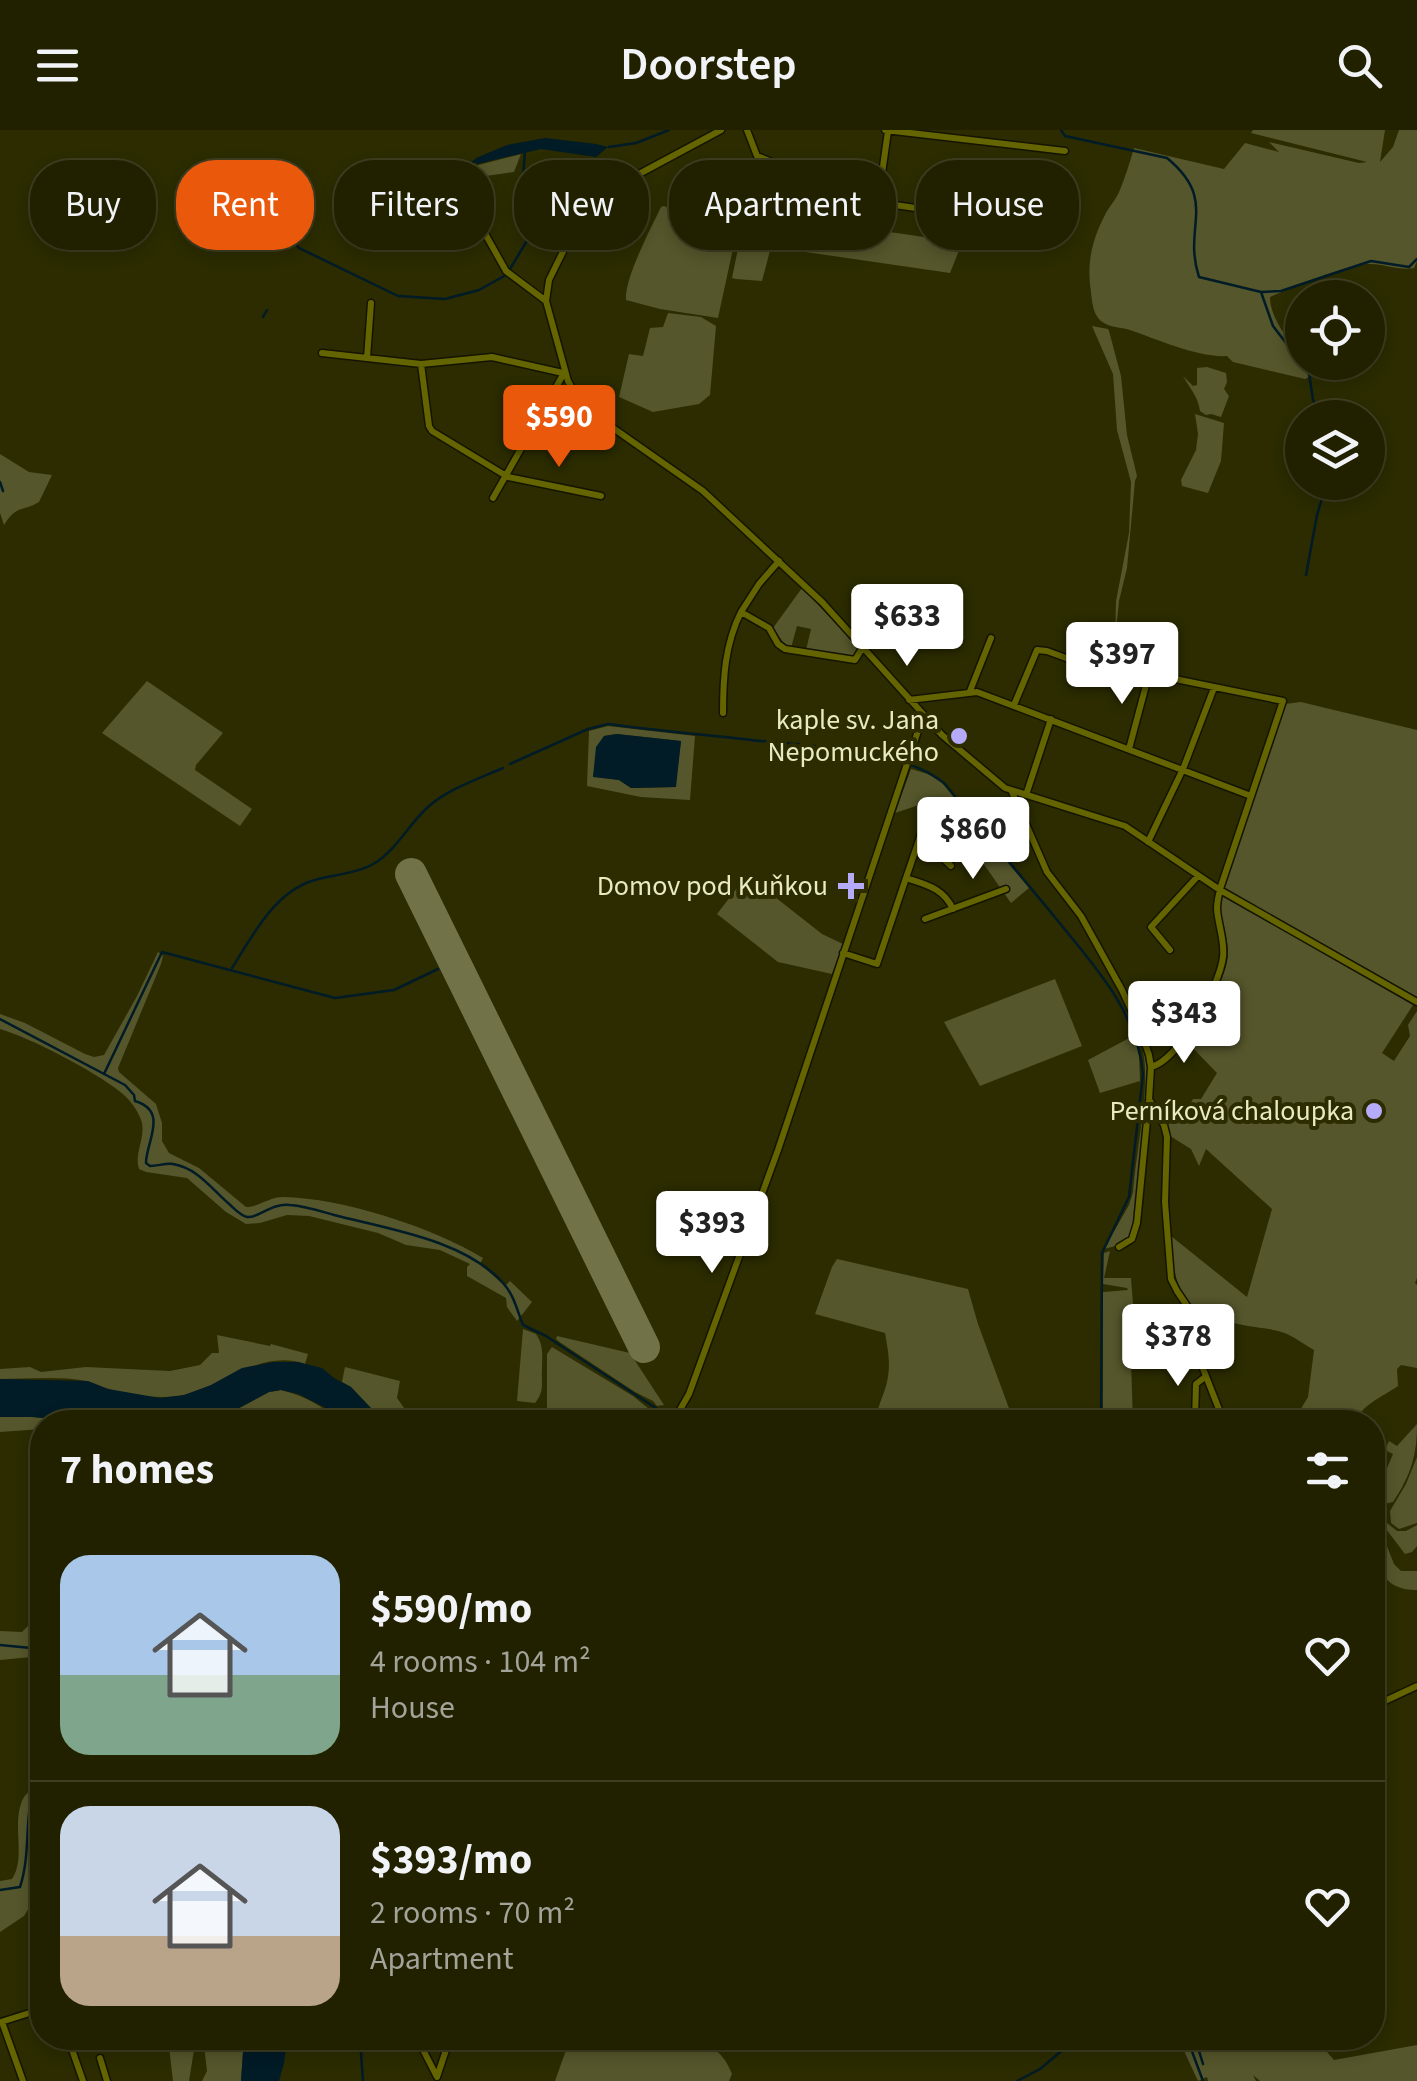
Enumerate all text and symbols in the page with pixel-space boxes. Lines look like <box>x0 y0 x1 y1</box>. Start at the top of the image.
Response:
text: Doorstep <box>620 33 797 97</box>
icon: menu <box>30 38 85 93</box>
icon: search <box>1332 38 1387 93</box>
chip: Buy <box>30 160 156 250</box>
chip: Rent <box>176 160 314 250</box>
chip: Filters <box>334 160 494 250</box>
chip: New <box>514 160 649 250</box>
chip: Apartment <box>669 160 896 250</box>
chip: House <box>916 160 1079 250</box>
map controls <box>1285 280 1385 500</box>
button: locate <box>1285 280 1385 380</box>
pin: $590 <box>500 385 618 470</box>
text: $590 <box>525 394 593 440</box>
button: layers <box>1285 400 1385 500</box>
pin: $633 <box>848 584 966 669</box>
text: $633 <box>873 593 941 639</box>
pin: $397 <box>1063 622 1181 707</box>
text: $397 <box>1088 631 1156 677</box>
place label: kaple sv. Jana Nepomuckého <box>767 700 939 772</box>
marker: kaple sv. Jana Nepomuckého <box>948 725 970 747</box>
pin: $860 <box>914 797 1032 882</box>
text: $860 <box>939 806 1007 852</box>
place label: Domov pod Kuňkou <box>597 866 828 906</box>
marker: Domov pod Kuňkou <box>838 873 864 899</box>
pin: $343 <box>1125 981 1243 1066</box>
text: $343 <box>1150 990 1218 1036</box>
place label: Perníková chaloupka <box>1109 1091 1354 1131</box>
marker: Perníková chaloupka <box>1363 1100 1385 1122</box>
pin: $393 <box>653 1191 771 1276</box>
text: $393 <box>678 1200 746 1246</box>
pin: $378 <box>1119 1304 1237 1389</box>
text: $378 <box>1144 1313 1212 1359</box>
text: 7 homes <box>60 1440 214 1500</box>
icon: filters <box>1300 1443 1355 1498</box>
text: $590/mo <box>370 1579 532 1639</box>
icon: home <box>140 1595 260 1715</box>
icon: heart <box>1300 1628 1355 1683</box>
text: 4 rooms · 104 m² <box>370 1639 591 1685</box>
text: House <box>370 1685 455 1731</box>
text: $393/mo <box>370 1830 532 1890</box>
icon: home <box>140 1846 260 1966</box>
icon: heart <box>1300 1879 1355 1934</box>
text: 2 rooms · 70 m² <box>370 1890 575 1936</box>
text: Apartment <box>370 1936 513 1982</box>

